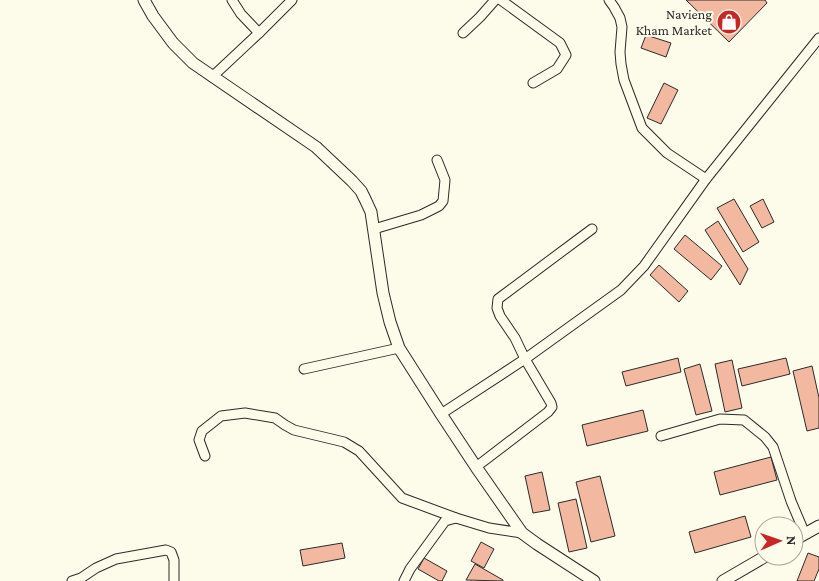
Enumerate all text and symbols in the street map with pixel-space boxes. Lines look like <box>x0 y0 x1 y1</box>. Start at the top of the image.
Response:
place label: Navieng Kham Market <box>636 6 712 38</box>
shop icon: Navieng Kham Market <box>716 9 742 35</box>
north arrow <box>754 516 804 566</box>
text: N <box>784 535 800 546</box>

